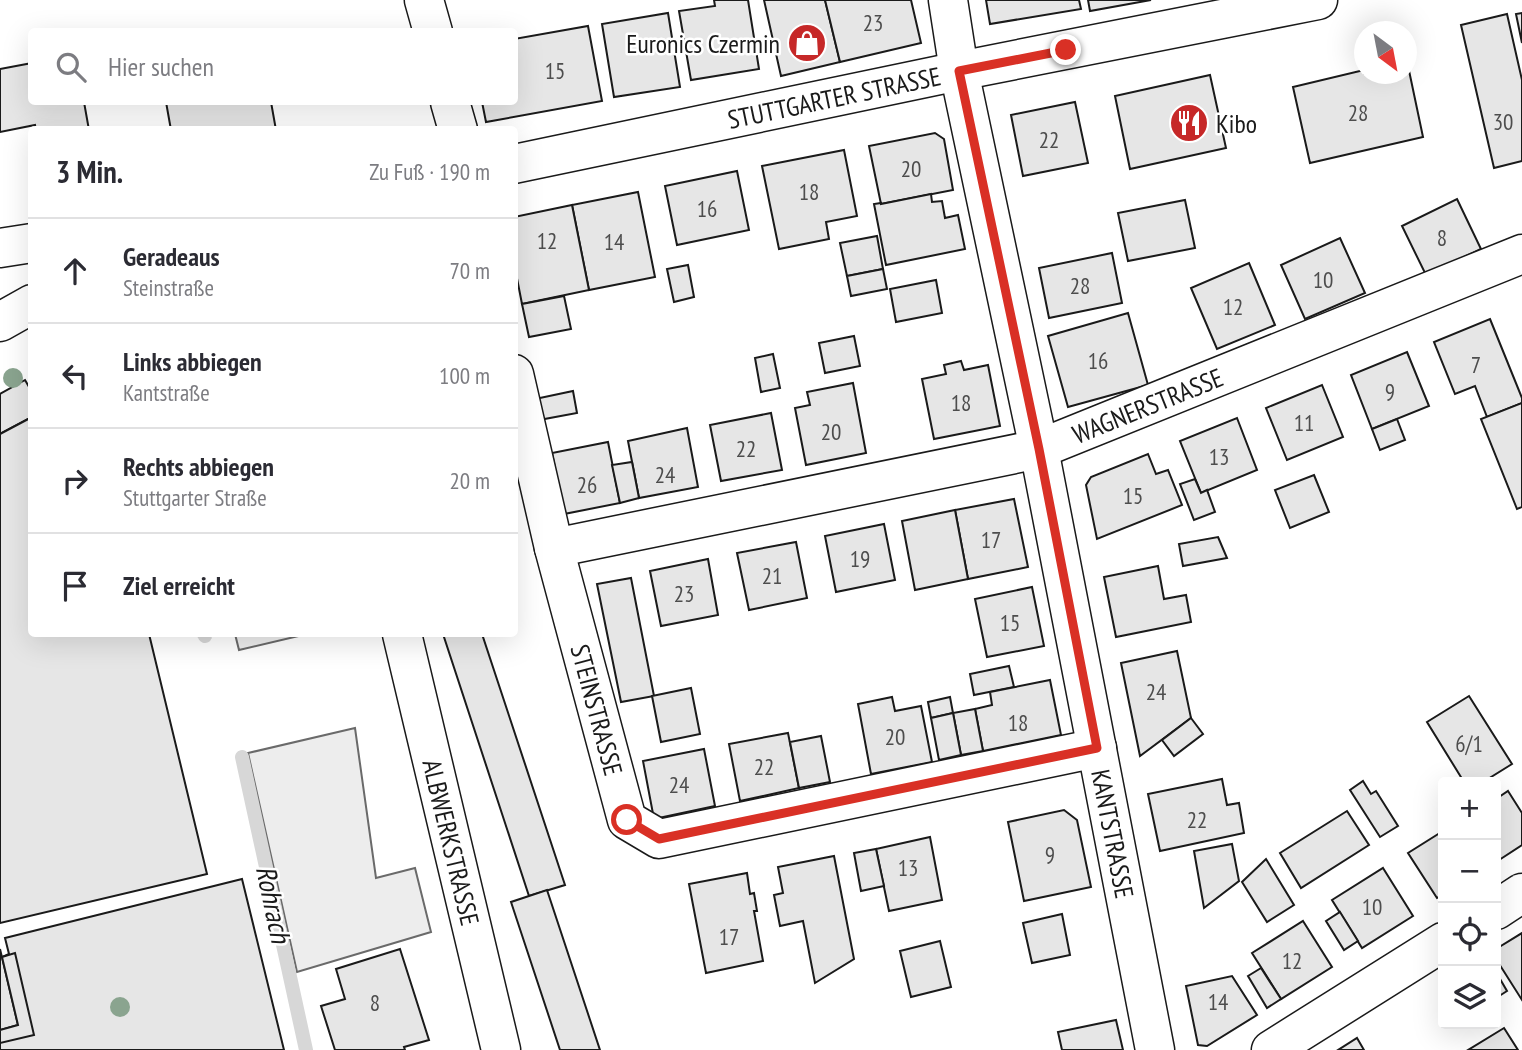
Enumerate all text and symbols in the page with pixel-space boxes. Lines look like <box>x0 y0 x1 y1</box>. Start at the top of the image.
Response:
house number: 23 <box>863 8 883 37</box>
north arrow <box>1354 21 1417 84</box>
shop icon: Euronics Czermin <box>786 22 828 64</box>
place label: Euronics Czermin <box>626 27 780 60</box>
search box <box>28 28 518 105</box>
route end <box>1050 34 1081 65</box>
icon: search <box>52 48 90 86</box>
text: Hier suchen <box>108 50 214 83</box>
house number: 15 <box>545 56 565 85</box>
street label: STUTTGARTER STRASSE <box>725 59 944 135</box>
house number: 28 <box>1348 98 1368 127</box>
restaurant icon: Kibo <box>1168 102 1210 144</box>
place label: Kibo <box>1216 107 1257 140</box>
house number: 30 <box>1493 107 1513 136</box>
house number: 22 <box>1039 125 1059 154</box>
text: 3 Min. <box>56 152 123 191</box>
house number: 20 <box>901 154 921 183</box>
text: Zu Fuß · 190 m <box>369 157 490 186</box>
house number: 18 <box>799 177 819 206</box>
house number: 16 <box>697 194 717 223</box>
house number: 8 <box>1437 223 1447 252</box>
house number: 12 <box>537 226 557 255</box>
house number: 14 <box>604 227 624 256</box>
text: Geradeaus <box>123 240 220 273</box>
icon: ahead <box>56 252 94 290</box>
text: 70 m <box>449 256 490 285</box>
house number: 10 <box>1313 265 1333 294</box>
house number: 28 <box>1070 271 1090 300</box>
text: Steinstraße <box>123 273 214 302</box>
house number: 12 <box>1223 292 1243 321</box>
text: Links abbiegen <box>123 345 262 378</box>
house number: 16 <box>1088 346 1108 375</box>
house number: 7 <box>1471 350 1481 379</box>
icon: left <box>56 357 94 395</box>
street label: WAGNERSTRASSE <box>1067 360 1228 450</box>
text: 100 m <box>439 361 490 390</box>
house number: 9 <box>1385 377 1395 406</box>
text: Kantstraße <box>123 378 210 407</box>
house number: 18 <box>951 388 971 417</box>
house number: 11 <box>1294 408 1314 437</box>
house number: 20 <box>821 417 841 446</box>
house number: 22 <box>736 434 756 463</box>
house number: 13 <box>1209 442 1229 471</box>
text: Rechts abbiegen <box>123 450 274 483</box>
house number: 24 <box>655 460 675 489</box>
icon: right <box>56 462 94 500</box>
text: 20 m <box>449 466 490 495</box>
house number: 26 <box>577 470 597 499</box>
house number: 15 <box>1123 481 1143 510</box>
text: Stuttgarter Straße <box>123 483 267 512</box>
house number: 17 <box>981 525 1001 554</box>
house number: 19 <box>850 544 870 573</box>
house number: 21 <box>762 561 782 590</box>
icon: arrive <box>56 567 94 605</box>
text: Ziel erreicht <box>123 569 235 602</box>
house number: 23 <box>674 579 694 608</box>
house number: 15 <box>1000 608 1020 637</box>
street label: STEINSTRASSE <box>564 641 631 779</box>
house number: 24 <box>1146 677 1166 706</box>
house number: 18 <box>1008 708 1028 737</box>
house number: 20 <box>885 722 905 751</box>
house number: 6/1 <box>1455 729 1483 758</box>
house number: 22 <box>754 752 774 781</box>
street label: ALBWERKSTRASSE <box>416 756 487 929</box>
street label: KANTSTRASSE <box>1085 766 1142 901</box>
house number: 24 <box>669 770 689 799</box>
map controls <box>1438 777 1501 1029</box>
button: + <box>1438 777 1501 840</box>
route start <box>611 804 642 835</box>
house number: 22 <box>1187 805 1207 834</box>
house number: 9 <box>1045 840 1055 869</box>
button: − <box>1438 840 1501 903</box>
house number: 13 <box>898 853 918 882</box>
water label: Rohrach <box>248 862 301 948</box>
house number: 10 <box>1362 892 1382 921</box>
button: locate <box>1438 903 1501 966</box>
house number: 17 <box>719 922 739 951</box>
house number: 12 <box>1282 946 1302 975</box>
button: layers <box>1438 966 1501 1029</box>
house number: 14 <box>1208 987 1228 1016</box>
house number: 8 <box>370 988 380 1017</box>

